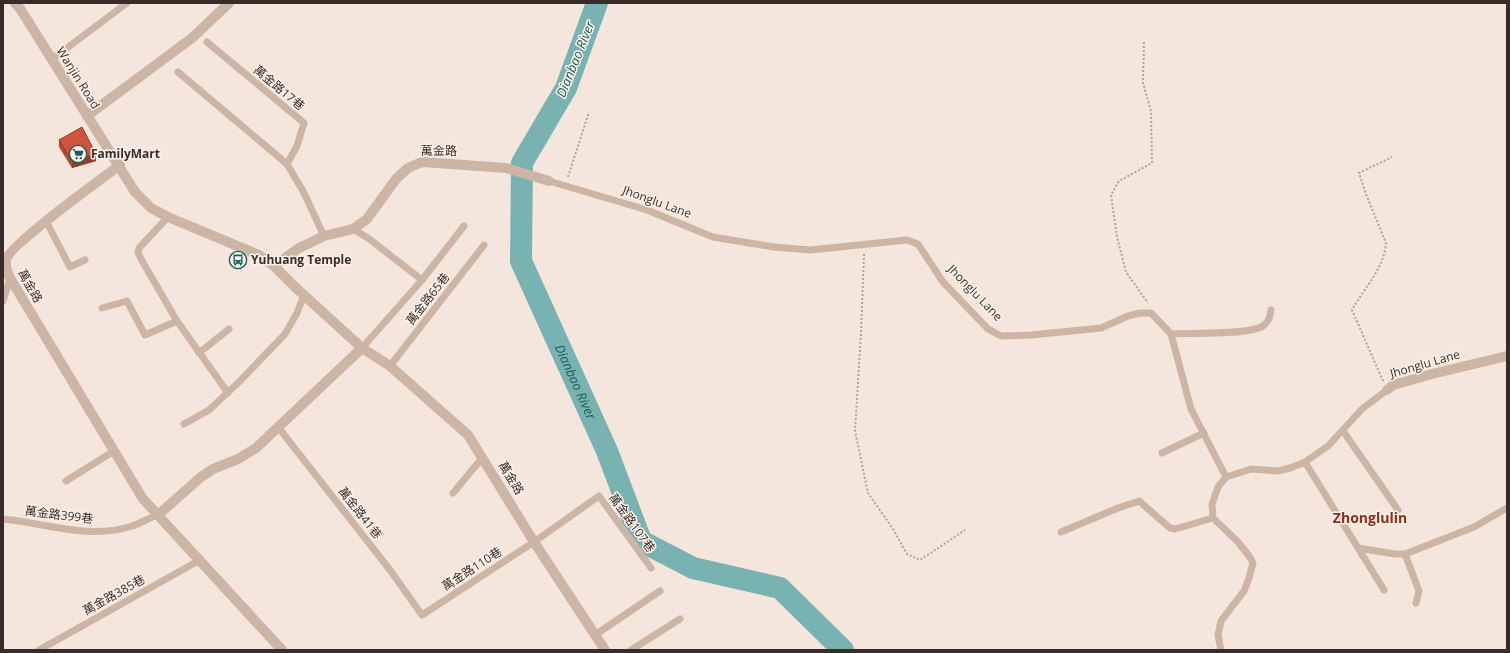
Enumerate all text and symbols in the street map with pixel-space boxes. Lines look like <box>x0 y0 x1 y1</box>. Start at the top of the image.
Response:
water label: Dianbao River <box>552 17 599 100</box>
street label: Wanjin Road <box>53 43 104 112</box>
street label: 萬金路17巷 <box>250 61 308 114</box>
street label: 萬金路 <box>421 142 457 159</box>
supermarket icon: FamilyMart <box>68 144 88 164</box>
place label: FamilyMart <box>91 145 160 162</box>
street label: Jhonglu Lane <box>619 181 694 222</box>
bus stop icon: Yuhuang Temple <box>228 250 248 270</box>
place label: Yuhuang Temple <box>251 251 351 268</box>
street label: Jhonglu Lane <box>943 260 1007 325</box>
street label: 萬金路 <box>14 266 47 306</box>
street label: 萬金路65巷 <box>402 269 453 328</box>
water label: Dianbao River <box>551 341 601 423</box>
street label: Jhonglu Lane <box>1387 345 1462 382</box>
street label: 萬金路 <box>495 458 528 498</box>
street label: 萬金路41巷 <box>335 483 386 542</box>
street label: 萬金路107巷 <box>605 490 659 555</box>
street label: 萬金路399巷 <box>24 502 94 527</box>
district label: Zhonglulin <box>1333 508 1407 527</box>
street label: 萬金路110巷 <box>438 543 505 594</box>
street label: 萬金路385巷 <box>80 571 148 619</box>

